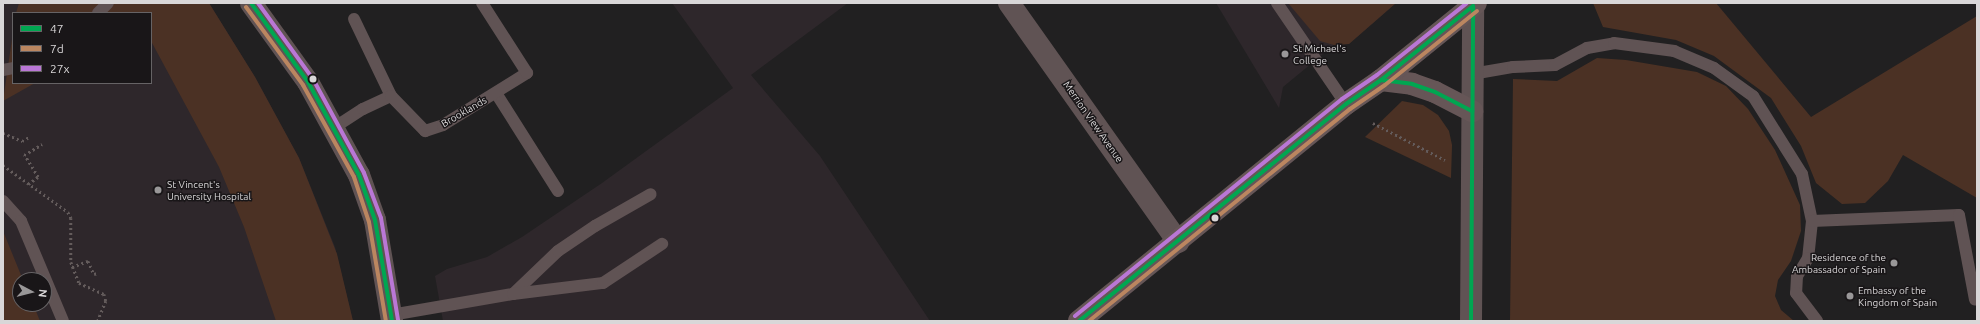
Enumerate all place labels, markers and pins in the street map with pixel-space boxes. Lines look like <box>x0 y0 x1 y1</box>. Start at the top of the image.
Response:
place label: St Michael's College <box>1293 42 1346 66</box>
marker: St Michael's College <box>1280 49 1290 59</box>
unlabelled marker <box>308 74 318 84</box>
place label: St Vincent's University Hospital <box>167 178 251 202</box>
marker: St Vincent's University Hospital <box>152 184 164 196</box>
unlabelled marker <box>1210 213 1220 223</box>
place label: Residence of the Ambassador of Spain <box>1792 251 1886 274</box>
marker: Residence of the Ambassador of Spain <box>1889 258 1899 268</box>
place label: Embassy of the Kingdom of Spain <box>1858 284 1937 308</box>
marker: Embassy of the Kingdom of Spain <box>1845 291 1855 301</box>

